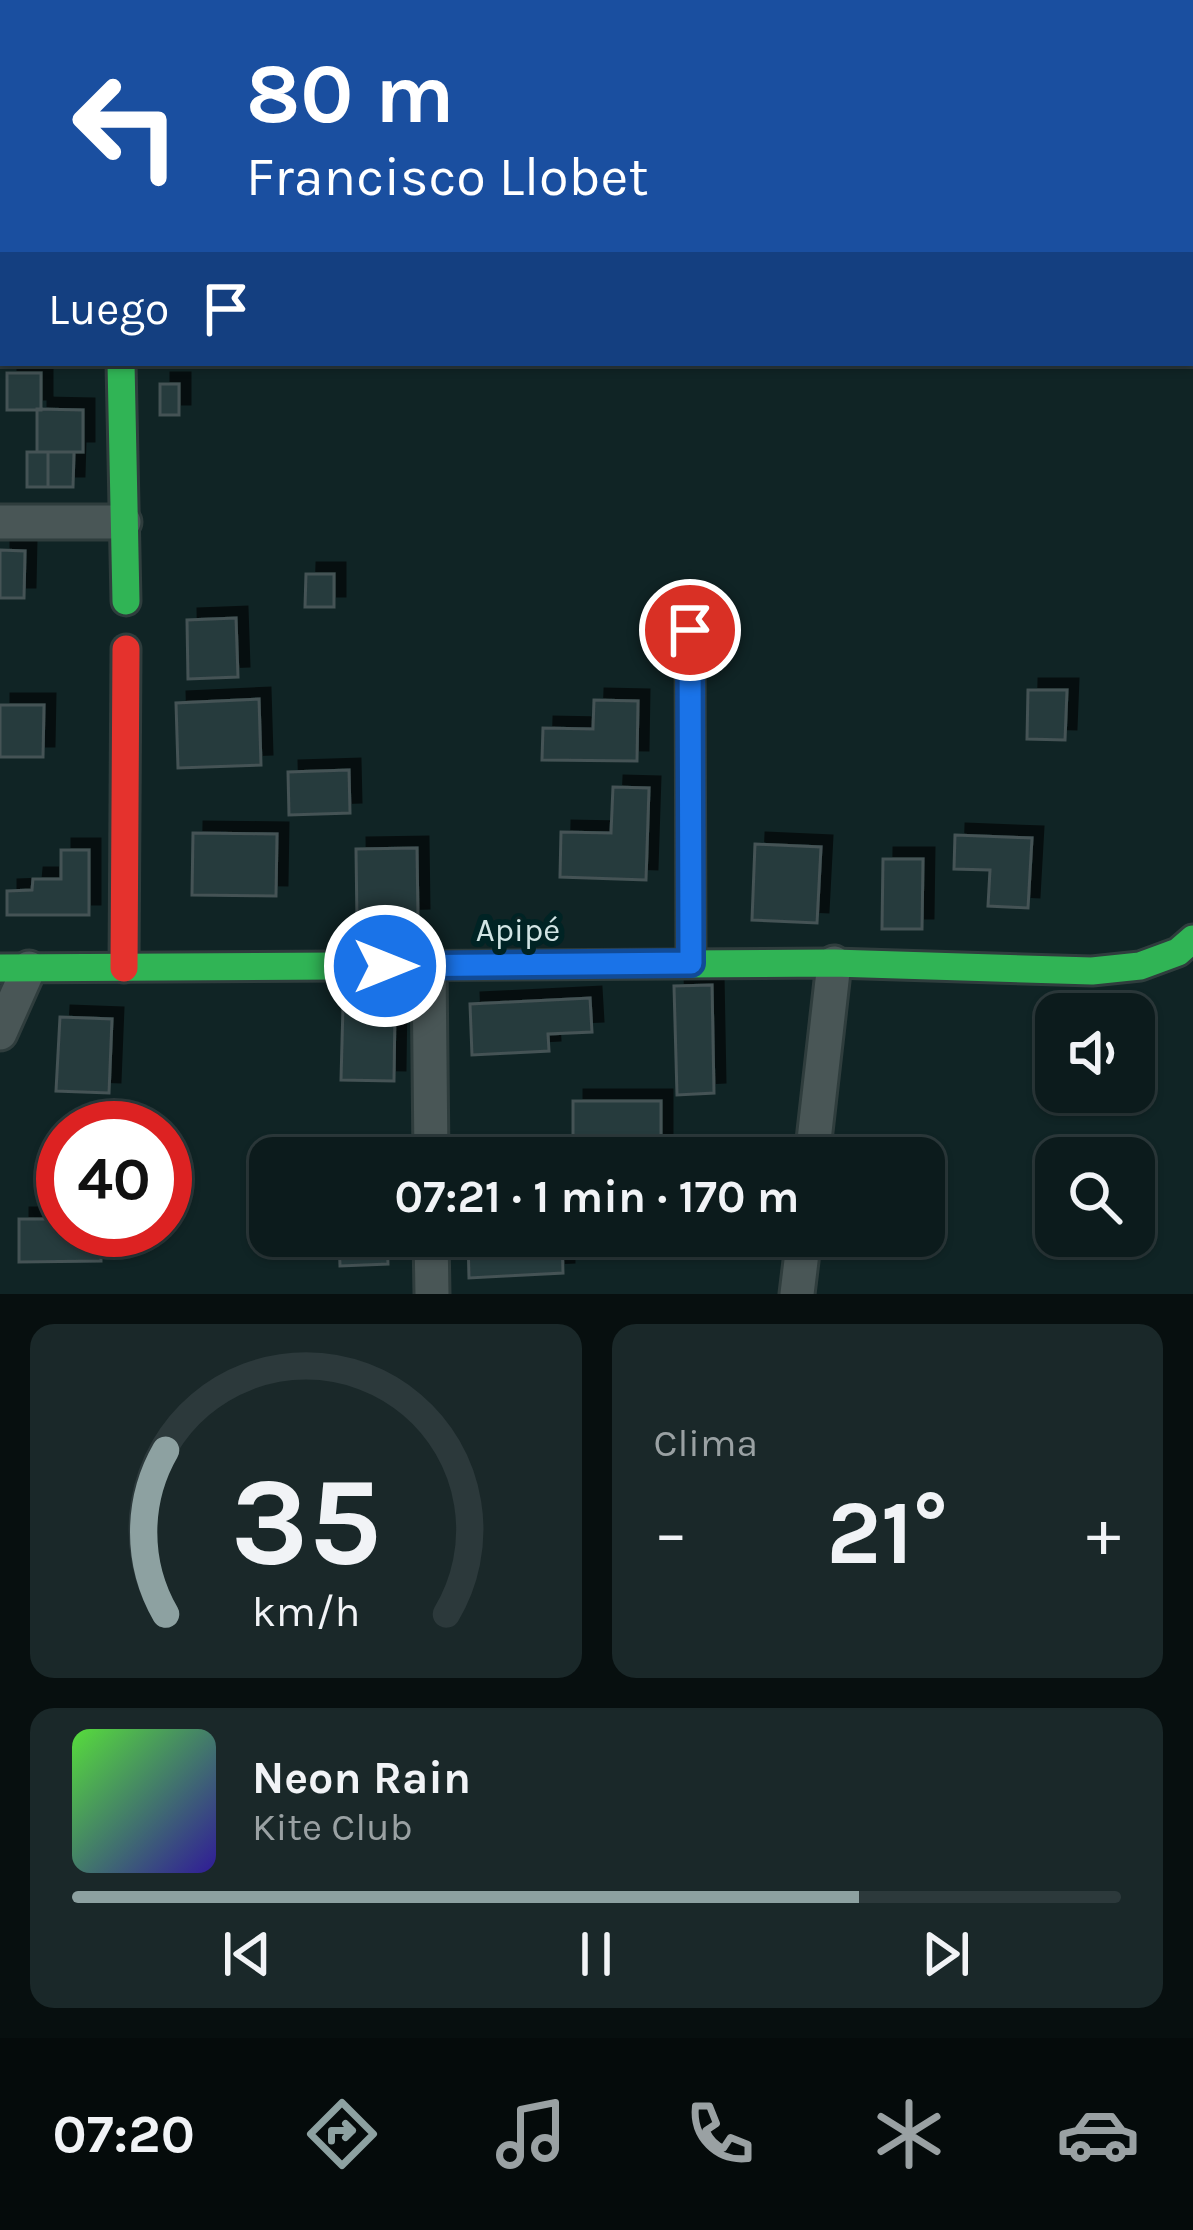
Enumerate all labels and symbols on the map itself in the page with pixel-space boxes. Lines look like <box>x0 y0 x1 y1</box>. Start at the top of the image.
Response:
pin <box>639 579 741 681</box>
position arrow <box>322 903 448 1029</box>
street label: Apipé <box>476 911 560 949</box>
speed limit sign: 40 <box>36 1101 192 1257</box>

